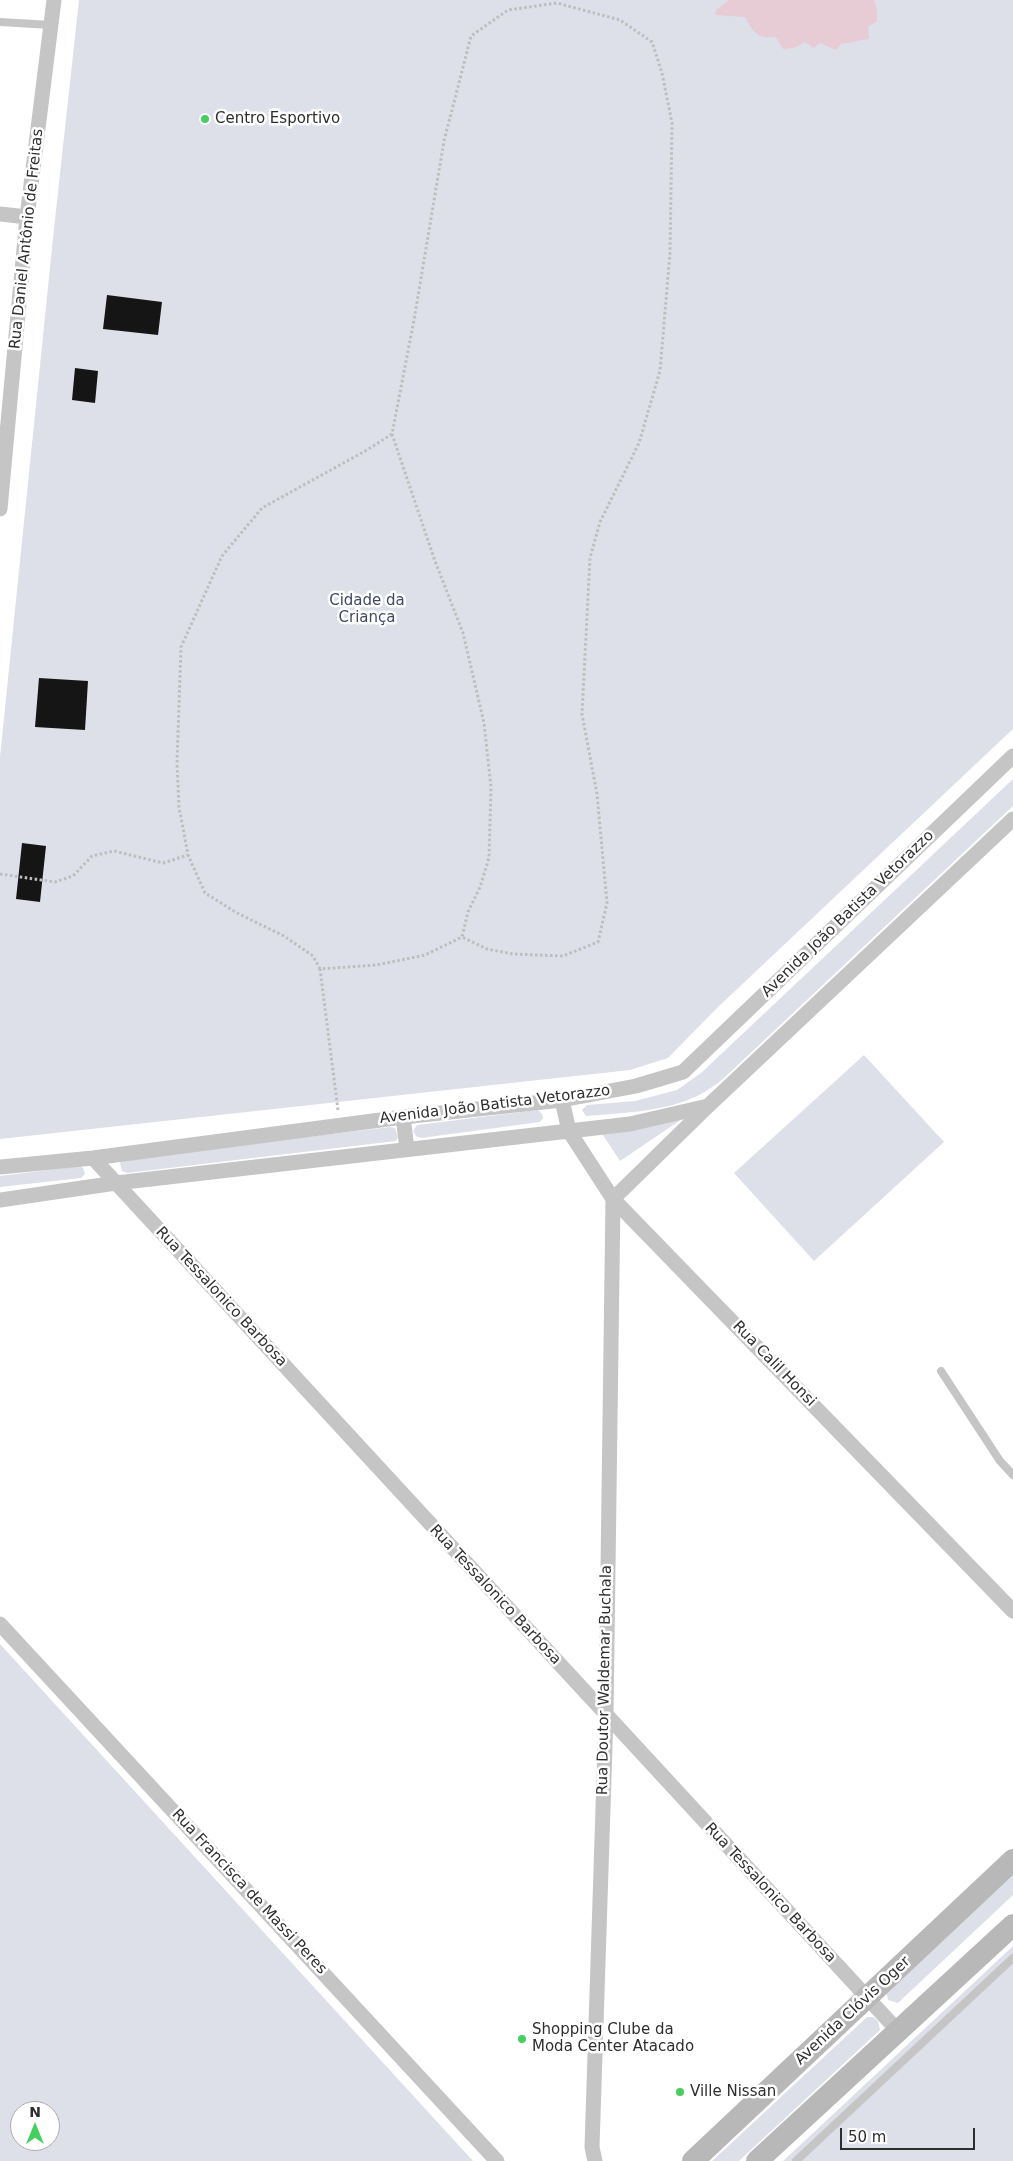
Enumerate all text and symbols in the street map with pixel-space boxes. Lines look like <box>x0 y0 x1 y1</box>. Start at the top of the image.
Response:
place label: Centro Esportivo <box>215 110 340 128</box>
marker: Centro Esportivo <box>199 113 211 125</box>
street label: Rua Daniel Antônio de Freitas <box>6 128 48 350</box>
park label: Cidade da Criança <box>329 592 405 627</box>
street label: Avenida João Batista Vetorazzo <box>758 827 938 1001</box>
street label: Avenida João Batista Vetorazzo <box>379 1082 611 1128</box>
street label: Rua Tessalonico Barbosa <box>152 1223 290 1371</box>
street label: Rua Calil Honsi <box>729 1317 819 1411</box>
street label: Rua Tessalonico Barbosa <box>426 1521 564 1669</box>
street label: Rua Doutor Waldemar Buchala <box>594 1565 616 1795</box>
street label: Rua Francisca de Massi Peres <box>168 1806 330 1978</box>
street label: Rua Tessalonico Barbosa <box>701 1819 839 1967</box>
street label: Avenida Clóvis Oger <box>792 1953 914 2069</box>
place label: Shopping Clube da Moda Center Atacado <box>532 2021 694 2056</box>
marker: Shopping Clube da Moda Center Atacado <box>516 2033 528 2045</box>
place label: Ville Nissan <box>690 2083 776 2101</box>
marker: Ville Nissan <box>674 2086 686 2098</box>
north arrow <box>10 2101 60 2151</box>
text: N <box>29 2104 41 2120</box>
scale bar <box>843 2118 978 2150</box>
text: 50 m <box>848 2128 886 2146</box>

